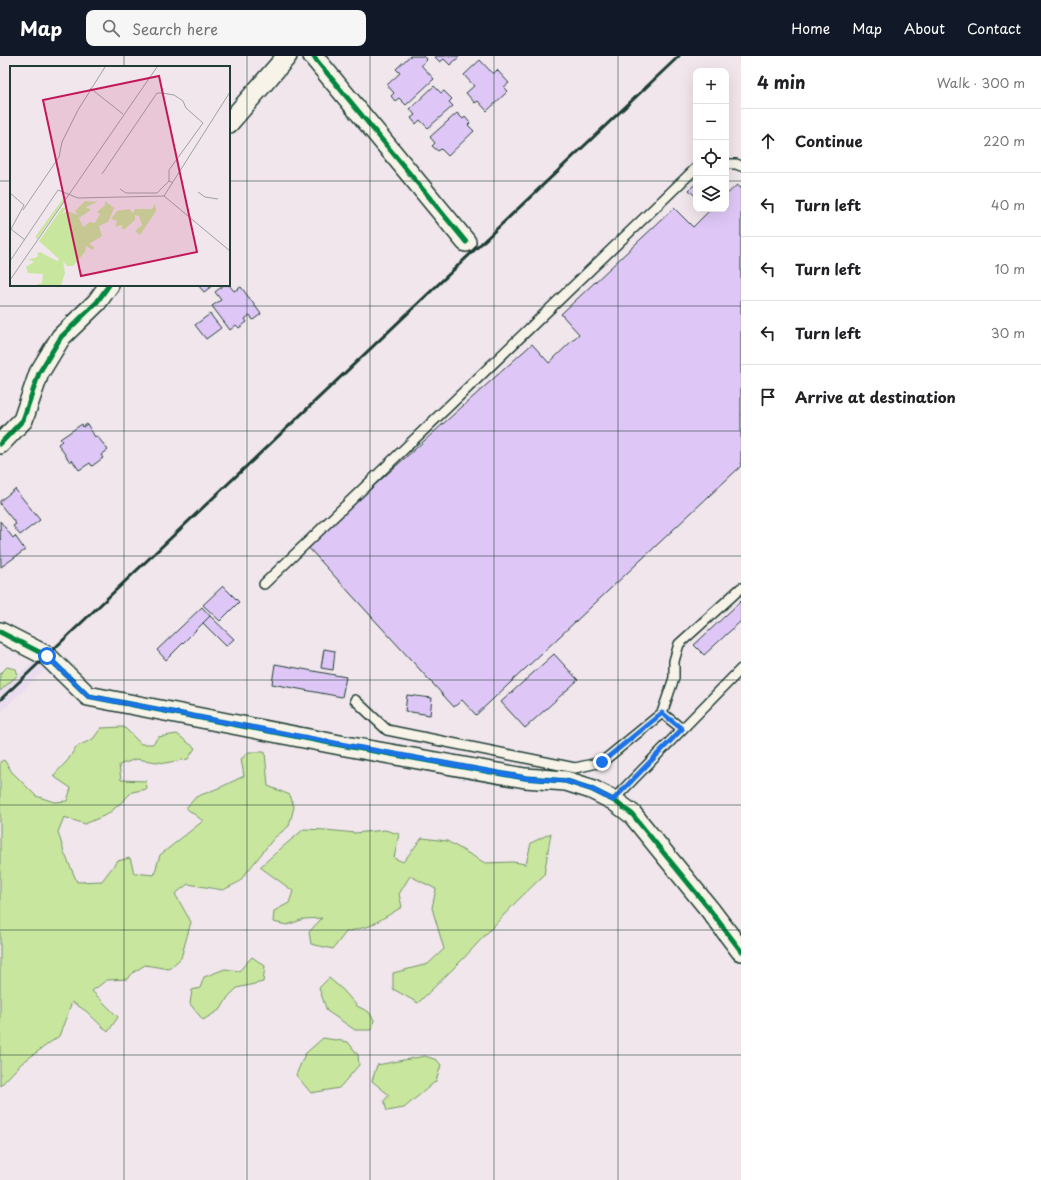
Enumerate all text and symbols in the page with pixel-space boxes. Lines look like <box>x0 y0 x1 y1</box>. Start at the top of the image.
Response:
search box <box>86 10 366 46</box>
text: Map <box>20 14 62 42</box>
icon: search <box>100 17 122 39</box>
text: Search here <box>132 17 218 40</box>
text: Home <box>791 18 830 39</box>
text: Map <box>852 18 882 39</box>
text: About <box>904 18 945 39</box>
text: Contact <box>967 18 1021 39</box>
inset map <box>10 66 230 286</box>
map controls <box>693 68 729 212</box>
button: + <box>693 68 729 104</box>
text: 4 min <box>757 69 805 95</box>
text: Walk · 300 m <box>937 73 1025 92</box>
button: − <box>693 104 729 140</box>
text: Continue <box>795 129 863 152</box>
icon: ahead <box>757 130 779 152</box>
text: 220 m <box>983 131 1025 150</box>
button: locate <box>693 140 729 176</box>
button: layers <box>693 176 729 212</box>
text: Turn left <box>795 193 861 216</box>
icon: left <box>757 194 779 216</box>
text: 40 m <box>991 195 1025 214</box>
text: Turn left <box>795 257 861 280</box>
icon: left <box>757 258 779 280</box>
text: 10 m <box>995 259 1025 278</box>
text: Turn left <box>795 321 861 344</box>
icon: left <box>757 322 779 344</box>
text: 30 m <box>991 323 1025 342</box>
text: Arrive at destination <box>795 385 956 408</box>
icon: arrive <box>757 386 779 408</box>
route start <box>38 647 56 665</box>
route end <box>593 753 611 771</box>

